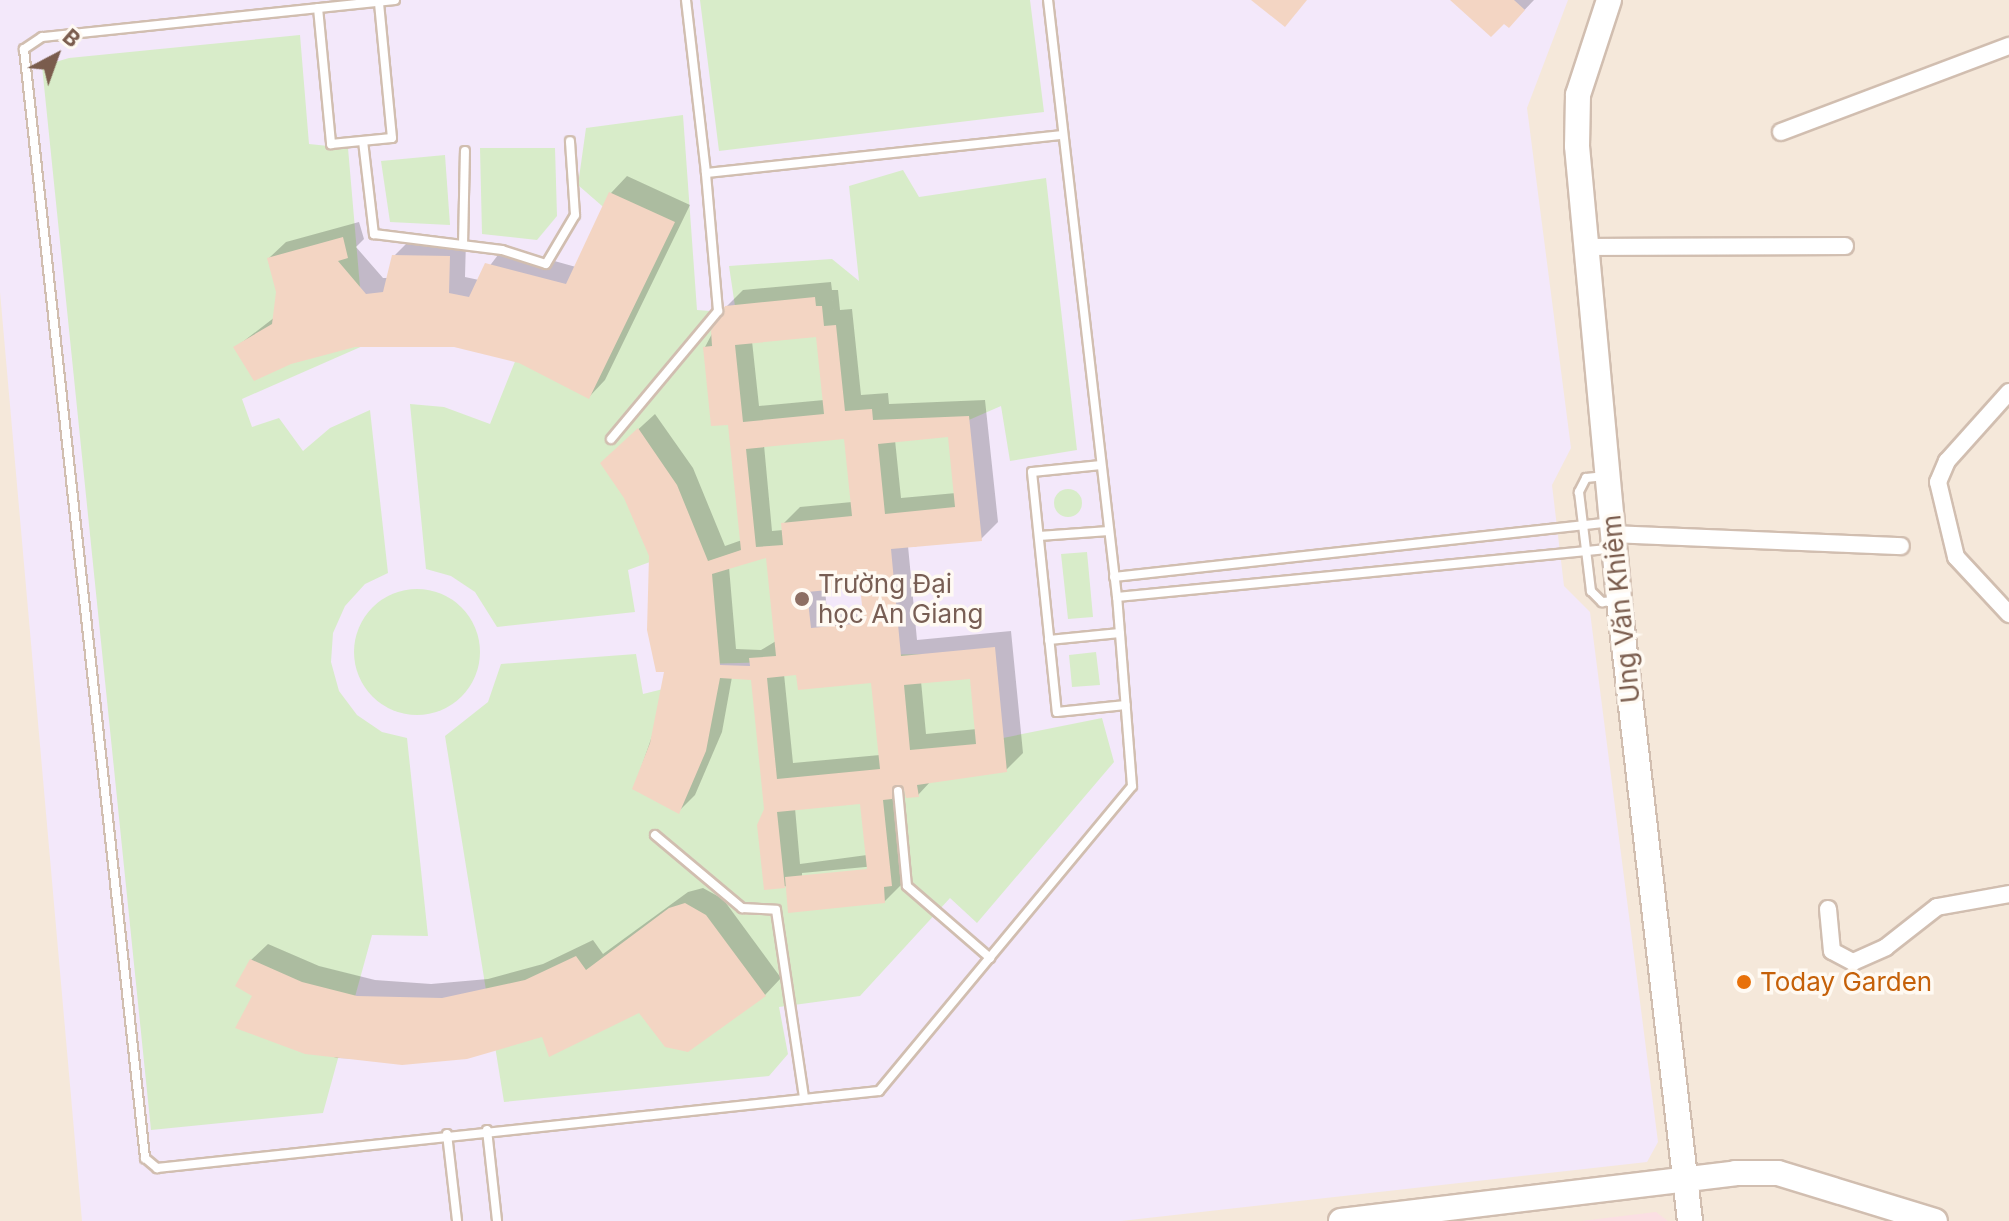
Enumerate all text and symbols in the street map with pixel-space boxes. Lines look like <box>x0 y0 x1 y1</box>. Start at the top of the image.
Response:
north arrow <box>16 16 96 96</box>
text: B <box>58 23 86 52</box>
street label: Ung Văn Khiêm <box>1596 513 1646 705</box>
place label: Trường Đại học An Giang <box>818 568 983 630</box>
marker: Trường Đại học An Giang <box>793 590 811 608</box>
place label: Today Garden <box>1760 966 1932 998</box>
marker: Today Garden <box>1735 973 1753 991</box>

